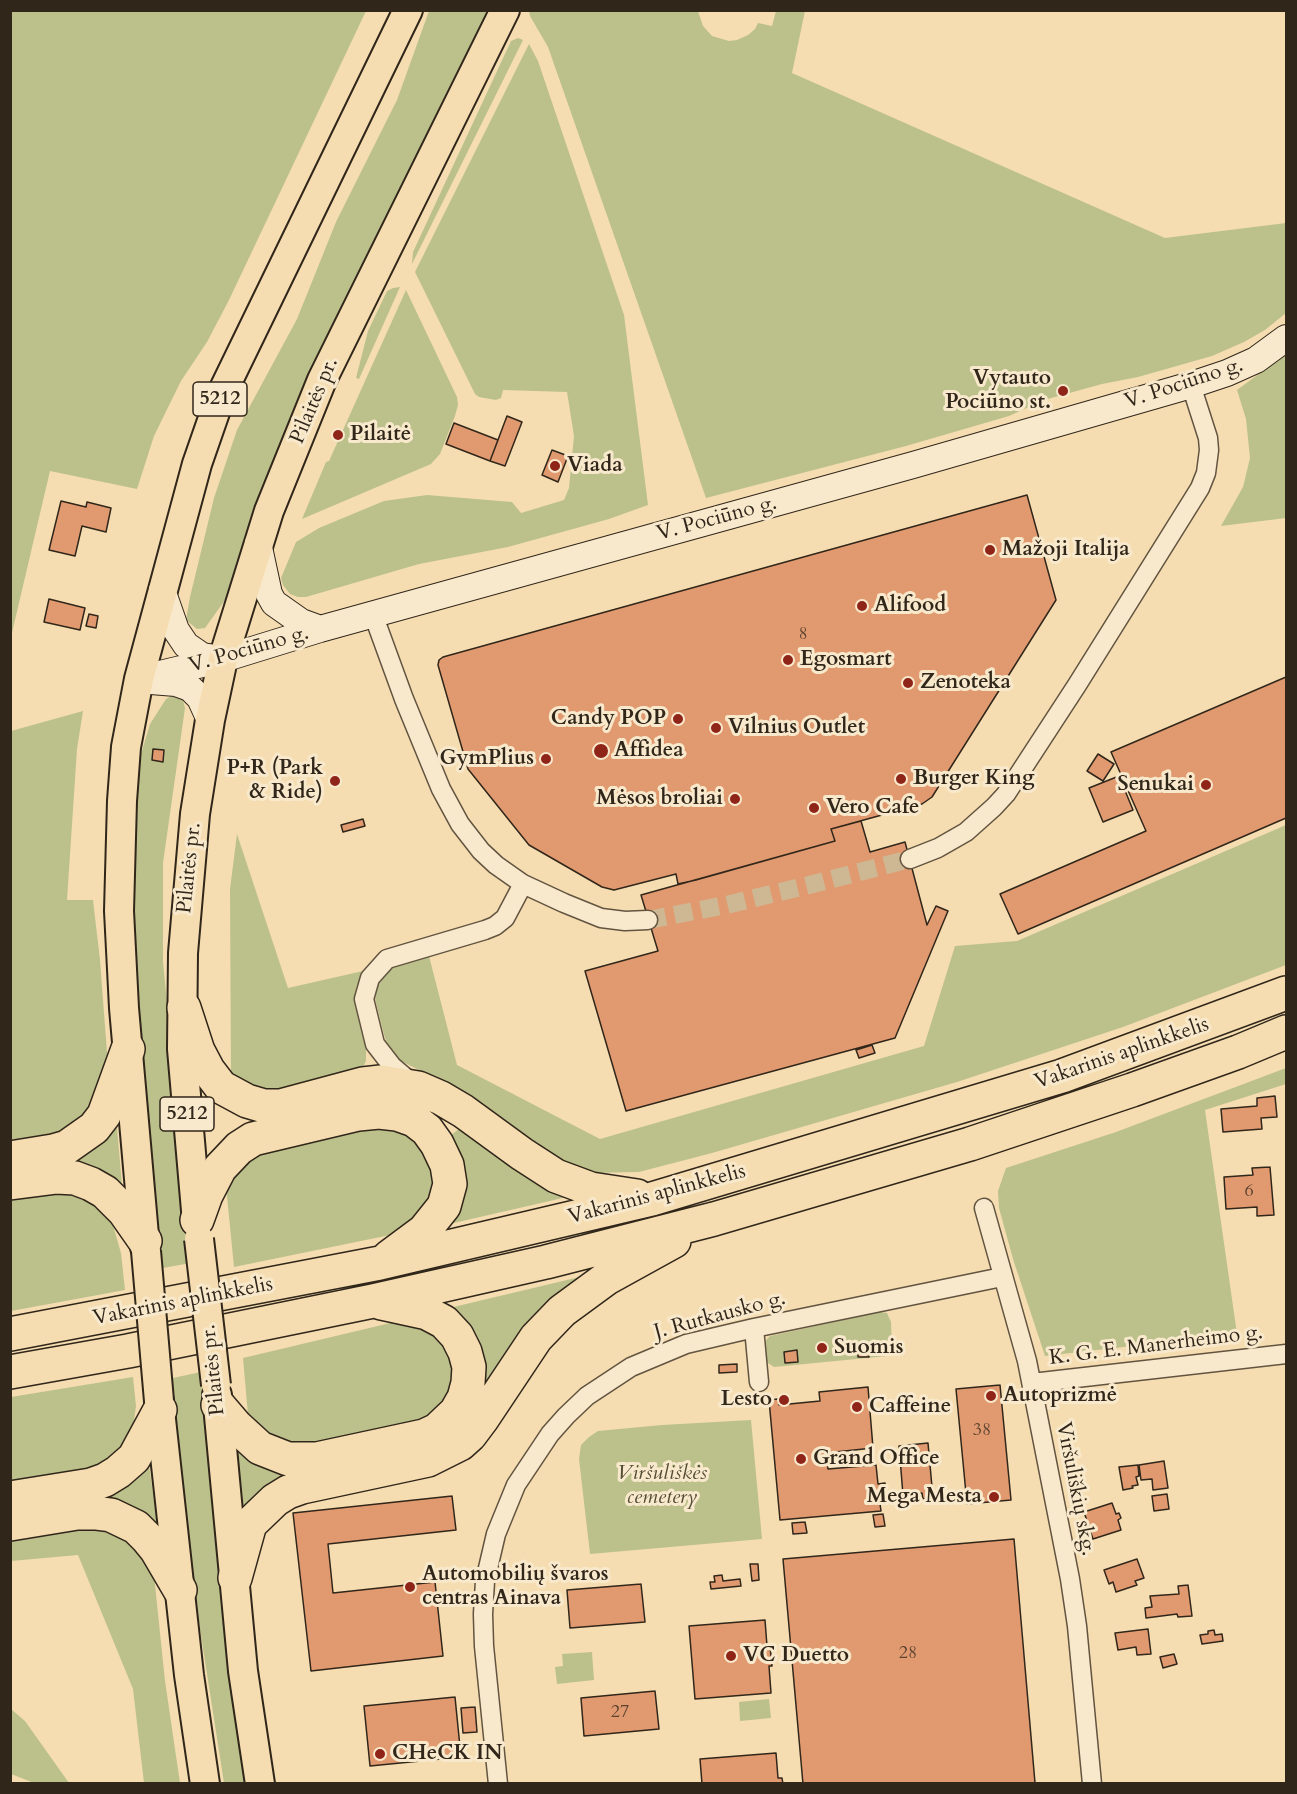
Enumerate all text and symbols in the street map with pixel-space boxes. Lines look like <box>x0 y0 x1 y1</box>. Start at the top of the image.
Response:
street label: V. Pociūno g. <box>1122 353 1246 415</box>
street label: Pilaitės pr. <box>286 354 344 448</box>
place label: Vytauto Pociūno st. <box>945 366 1051 416</box>
road number: 5212 <box>193 382 247 416</box>
marker: Vytauto Pociūno st. <box>1056 384 1070 398</box>
place label: Pilaitė <box>350 422 411 448</box>
marker: Pilaitė <box>331 428 345 442</box>
place label: Viada <box>567 453 623 479</box>
marker: Viada <box>548 459 562 473</box>
street label: V. Pociūno g. <box>654 491 780 547</box>
place label: Mažoji Italija <box>1002 537 1130 563</box>
marker: Mažoji Italija <box>983 543 997 557</box>
place label: Alifood <box>874 593 946 619</box>
marker: Alifood <box>855 599 869 613</box>
street label: V. Pociūno g. <box>186 621 312 679</box>
house number: 8 <box>798 624 808 646</box>
place label: Egosmart <box>800 647 892 673</box>
marker: Egosmart <box>781 653 795 667</box>
place label: Zenoteka <box>920 670 1011 696</box>
marker: Zenoteka <box>901 676 915 690</box>
place label: Candy POP <box>551 706 666 732</box>
marker: Candy POP <box>671 712 685 726</box>
place label: Vilnius Outlet <box>728 715 865 741</box>
marker: Vilnius Outlet <box>709 721 723 735</box>
place label: Affidea <box>614 738 684 764</box>
marker: Affidea <box>592 742 610 760</box>
place label: GymPlius <box>439 746 534 772</box>
marker: GymPlius <box>539 752 553 766</box>
place label: P+R (Park & Ride) <box>226 756 323 806</box>
place label: Burger King <box>913 766 1035 792</box>
marker: Burger King <box>894 772 908 786</box>
place label: Senukai <box>1118 772 1194 798</box>
marker: P+R (Park & Ride) <box>328 774 342 788</box>
marker: Senukai <box>1199 778 1213 792</box>
place label: Mėsos broliai <box>596 786 723 812</box>
marker: Mėsos broliai <box>728 792 742 806</box>
place label: Vero Cafe <box>826 795 919 821</box>
marker: Vero Cafe <box>807 801 821 815</box>
street label: Pilaitės pr. <box>173 821 207 915</box>
street label: Vakarinis aplinkkelis <box>1032 1012 1212 1096</box>
road number: 5212 <box>160 1097 214 1131</box>
street label: Vakarinis aplinkkelis <box>566 1159 748 1231</box>
house number: 6 <box>1244 1181 1254 1203</box>
street label: Vakarinis aplinkkelis <box>91 1272 275 1332</box>
street label: J. Rutkausko g. <box>652 1286 788 1346</box>
street label: K. G. E. Manerheimo g. <box>1048 1320 1264 1372</box>
street label: Pilaitės pr. <box>197 1323 231 1417</box>
place label: Suomis <box>834 1335 904 1361</box>
marker: Suomis <box>815 1341 829 1355</box>
place label: Autoprizmė <box>1003 1383 1117 1409</box>
place label: Lesto <box>721 1387 772 1413</box>
marker: Autoprizmė <box>984 1389 998 1403</box>
marker: Lesto <box>777 1393 791 1407</box>
place label: Caffeine <box>869 1394 951 1420</box>
marker: Caffeine <box>850 1400 864 1414</box>
house number: 38 <box>973 1420 991 1442</box>
street label: Viršuliškių skg. <box>1050 1420 1100 1558</box>
place label: Grand Office <box>813 1446 940 1472</box>
marker: Grand Office <box>794 1452 808 1466</box>
park label: Viršuliškės cemetery <box>617 1461 707 1511</box>
place label: Mega Mesta <box>867 1484 982 1510</box>
marker: Mega Mesta <box>987 1490 1001 1504</box>
place label: Automobilių švaros centras Ainava <box>422 1562 608 1612</box>
marker: Automobilių švaros centras Ainava <box>403 1580 417 1594</box>
place label: VC Duetto <box>743 1643 849 1669</box>
house number: 28 <box>899 1643 917 1665</box>
marker: VC Duetto <box>724 1649 738 1663</box>
house number: 27 <box>611 1702 629 1724</box>
place label: CHeCK IN <box>392 1741 502 1767</box>
marker: CHeCK IN <box>373 1747 387 1761</box>

